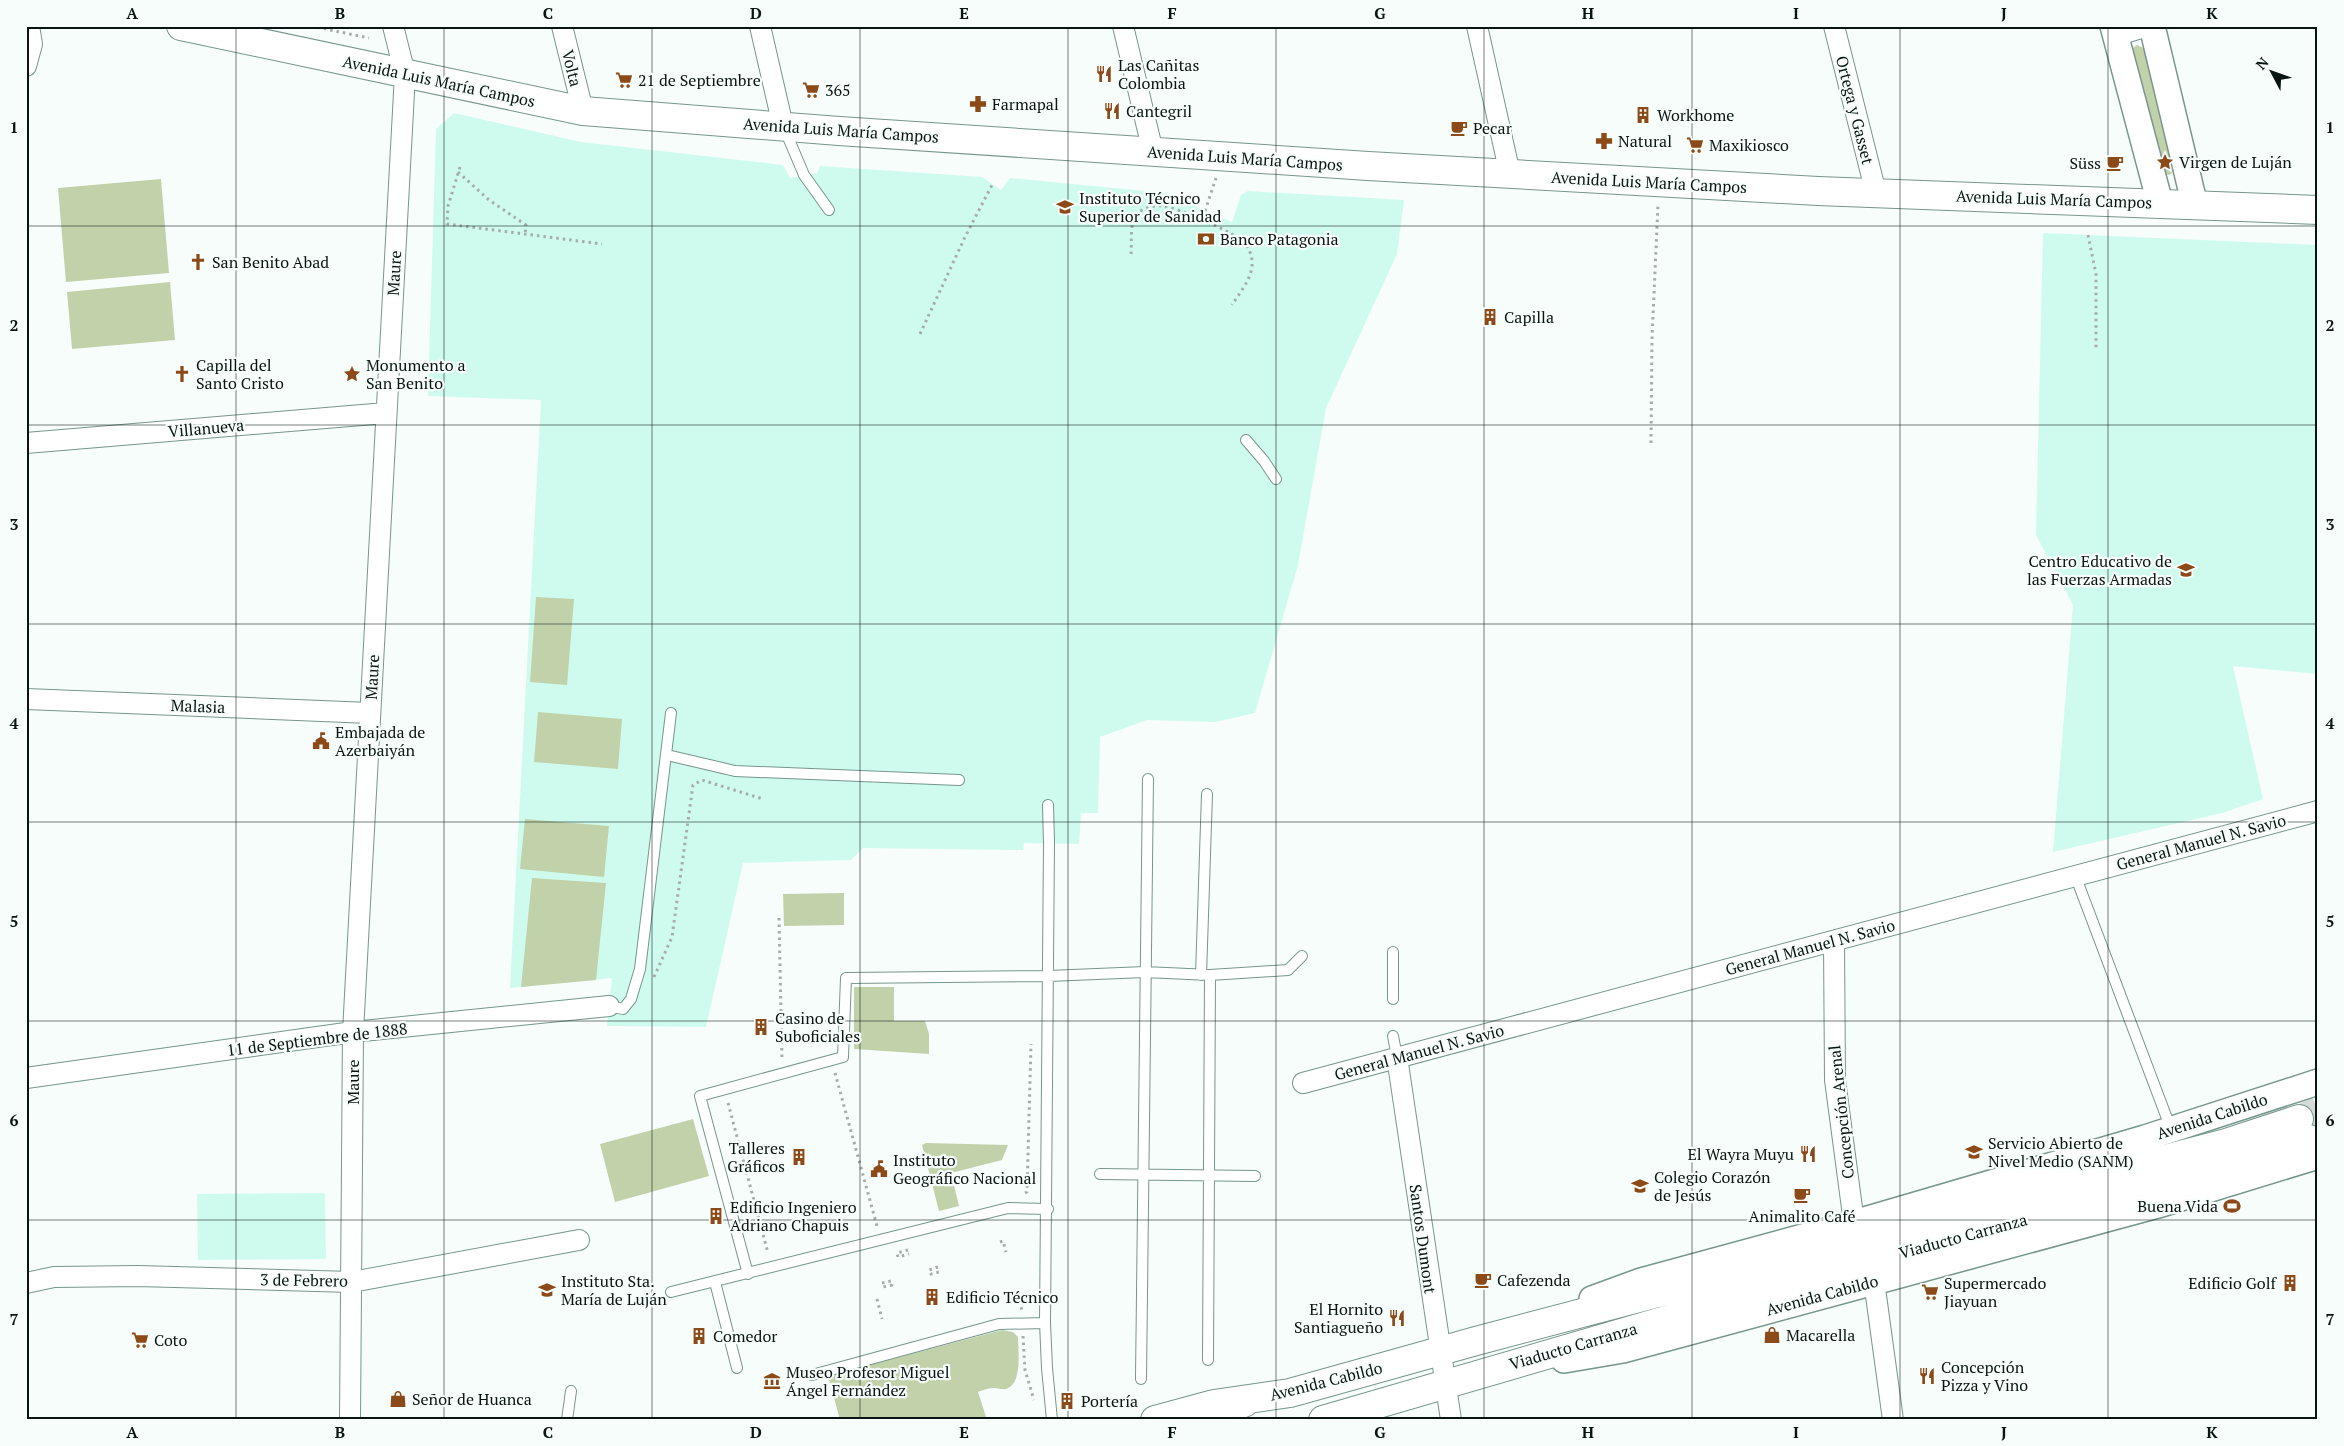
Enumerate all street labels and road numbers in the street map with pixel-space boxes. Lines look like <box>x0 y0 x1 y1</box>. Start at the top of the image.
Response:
street label: Volta <box>557 47 587 89</box>
street label: Avenida Luis María Campos <box>341 50 537 112</box>
street label: Ortega y Gasset <box>1831 53 1879 167</box>
street label: Avenida Luis María Campos <box>742 112 940 148</box>
street label: Avenida Luis María Campos <box>1146 140 1344 176</box>
street label: Avenida Luis María Campos <box>1550 166 1748 198</box>
street label: Avenida Luis María Campos <box>1956 185 2153 213</box>
street label: Maure <box>382 250 406 296</box>
street label: Villanueva <box>167 414 245 442</box>
street label: Maure <box>360 654 384 700</box>
street label: Malasia <box>170 694 226 718</box>
street label: General Manuel N. Savio <box>2114 809 2288 875</box>
street label: General Manuel N. Savio <box>1723 914 1897 980</box>
street label: 11 de Septiembre de 1888 <box>226 1017 408 1061</box>
street label: General Manuel N. Savio <box>1332 1019 1506 1085</box>
street label: Concepción Arenal <box>1823 1044 1859 1180</box>
street label: Maure <box>342 1059 364 1105</box>
street label: Avenida Cabildo <box>2154 1088 2270 1144</box>
street label: Santos Dumont <box>1404 1183 1442 1295</box>
street label: Viaducto Carranza <box>1896 1208 2030 1264</box>
street label: 3 de Febrero <box>260 1268 348 1292</box>
street label: Avenida Cabildo <box>1763 1269 1881 1321</box>
street label: Viaducto Carranza <box>1506 1317 1640 1375</box>
street label: Avenida Cabildo <box>1267 1356 1385 1406</box>

